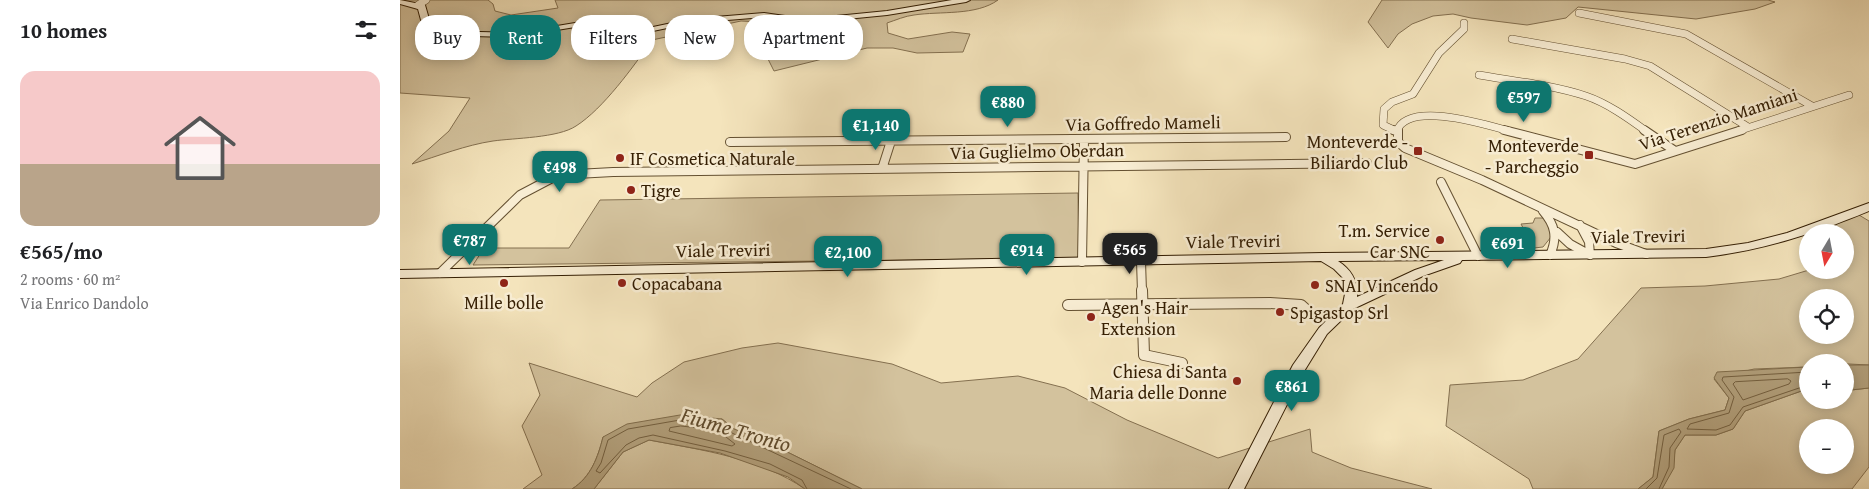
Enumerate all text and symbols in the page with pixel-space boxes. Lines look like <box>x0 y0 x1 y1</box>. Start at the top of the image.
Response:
text: 10 homes <box>20 15 107 46</box>
chip: Buy <box>415 15 480 60</box>
chip: Rent <box>490 15 561 60</box>
chip: Filters <box>571 15 655 60</box>
chip: New <box>665 15 734 60</box>
chip: Apartment <box>744 15 863 60</box>
icon: filters <box>352 16 380 44</box>
pin: €597 <box>1494 80 1554 123</box>
street label: Via Terenzio Mamiani <box>1635 81 1801 157</box>
text: €597 <box>1507 85 1541 109</box>
pin: €880 <box>978 86 1038 128</box>
text: €880 <box>991 90 1025 114</box>
icon: home <box>155 103 245 193</box>
pin: €1,140 <box>835 108 917 151</box>
street label: Via Goffredo Mameli <box>1065 108 1221 138</box>
text: €1,140 <box>853 113 899 137</box>
place label: Monteverde - Biliardo Club <box>1307 128 1408 176</box>
place label: Monteverde - Parcheggio <box>1485 132 1579 180</box>
street label: Via Guglielmo Oberdan <box>950 136 1124 166</box>
place label: IF Cosmetica Naturale <box>630 145 795 172</box>
marker: Monteverde - Biliardo Club <box>1412 145 1424 157</box>
marker: Monteverde - Parcheggio <box>1583 149 1595 161</box>
pin: €498 <box>530 150 590 193</box>
marker: IF Cosmetica Naturale <box>614 152 626 164</box>
text: €498 <box>543 155 577 179</box>
place label: Tigre <box>641 177 681 204</box>
marker: Tigre <box>625 184 637 196</box>
place label: T.m. Service Car SNC <box>1339 217 1430 265</box>
street label: Viale Treviri <box>1590 222 1686 250</box>
pin: €787 <box>440 224 500 266</box>
north arrow <box>1799 224 1854 279</box>
map controls <box>1799 224 1854 474</box>
pin: €691 <box>1478 226 1538 269</box>
street label: Viale Treviri <box>1185 227 1281 255</box>
text: €787 <box>453 228 487 252</box>
text: €691 <box>1491 231 1525 255</box>
pin: €565 <box>1100 232 1160 275</box>
pin: €914 <box>997 234 1057 276</box>
marker: T.m. Service Car SNC <box>1434 234 1446 246</box>
text: €565/mo <box>20 236 103 267</box>
street label: Viale Treviri <box>675 236 771 264</box>
pin: €2,100 <box>807 236 889 278</box>
text: €565 <box>1113 237 1147 261</box>
text: €914 <box>1010 238 1044 262</box>
text: €2,100 <box>825 240 871 264</box>
text: 2 rooms · 60 m² <box>20 267 120 291</box>
place label: Copacabana <box>632 270 723 297</box>
place label: SNAI Vincendo <box>1325 272 1438 299</box>
marker: Mille bolle <box>498 277 510 289</box>
marker: Copacabana <box>616 277 628 289</box>
marker: SNAI Vincendo <box>1309 279 1321 291</box>
place label: Mille bolle <box>464 289 544 316</box>
button: locate <box>1799 289 1854 344</box>
text: Via Enrico Dandolo <box>20 291 149 315</box>
place label: Agen's Hair Extension <box>1101 294 1189 342</box>
place label: Spigastop Srl <box>1290 299 1389 326</box>
marker: Spigastop Srl <box>1274 306 1286 318</box>
marker: Agen's Hair Extension <box>1085 311 1097 323</box>
button: + <box>1799 354 1854 409</box>
place label: Chiesa di Santa Maria delle Donne <box>1089 358 1227 406</box>
pin: €861 <box>1262 370 1322 412</box>
text: €861 <box>1275 374 1309 398</box>
marker: Chiesa di Santa Maria delle Donne <box>1231 375 1243 387</box>
water label: Fiume Tronto <box>676 398 795 460</box>
button: − <box>1799 419 1854 474</box>

